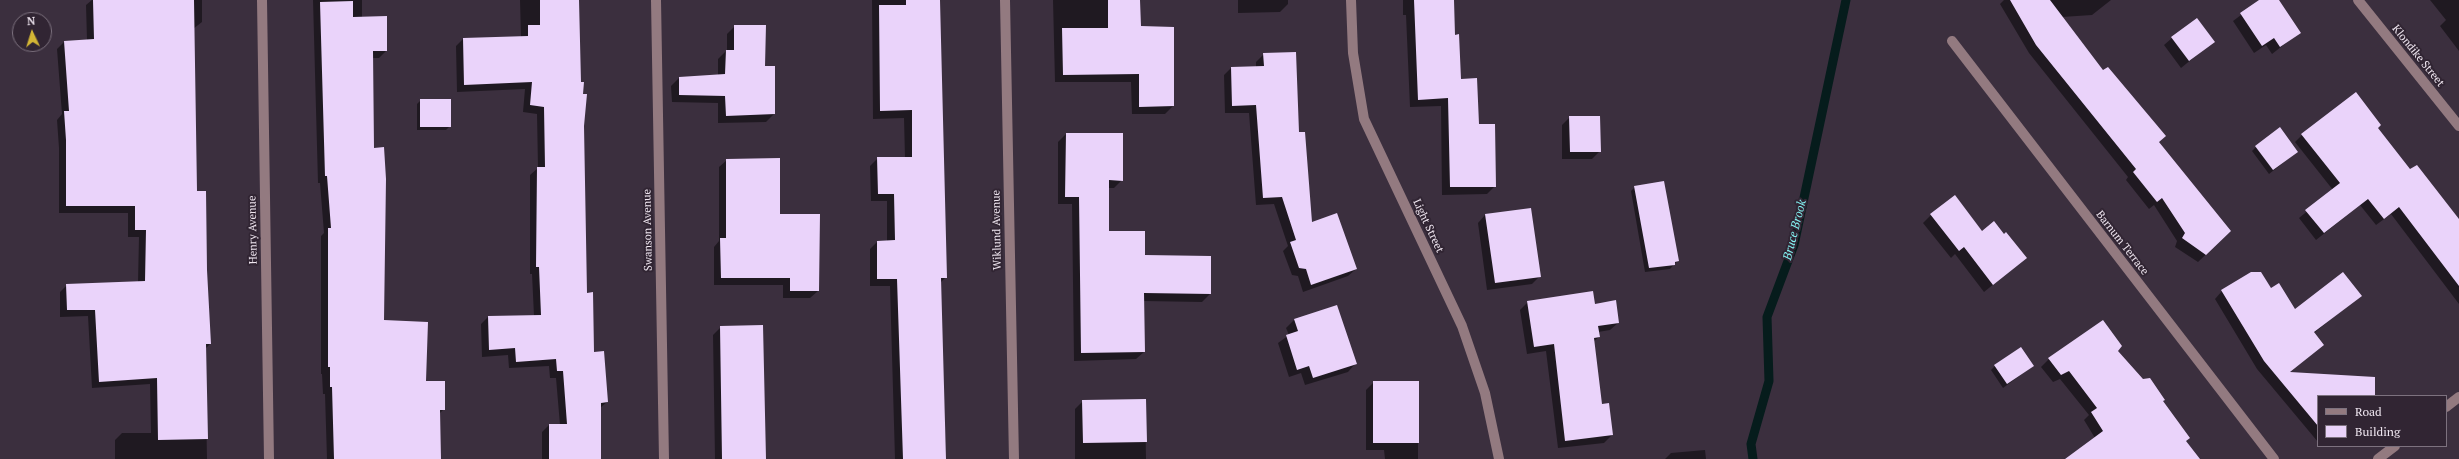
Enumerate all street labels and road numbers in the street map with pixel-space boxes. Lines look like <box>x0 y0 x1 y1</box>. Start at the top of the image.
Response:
street label: Klondike Street <box>2389 22 2447 90</box>
street label: Swanson Avenue <box>641 189 655 271</box>
street label: Wiklund Avenue <box>990 190 1004 270</box>
street label: Henry Avenue <box>246 196 260 264</box>
street label: Light Street <box>1410 197 1446 255</box>
street label: Barnum Terrace <box>2093 208 2151 278</box>

